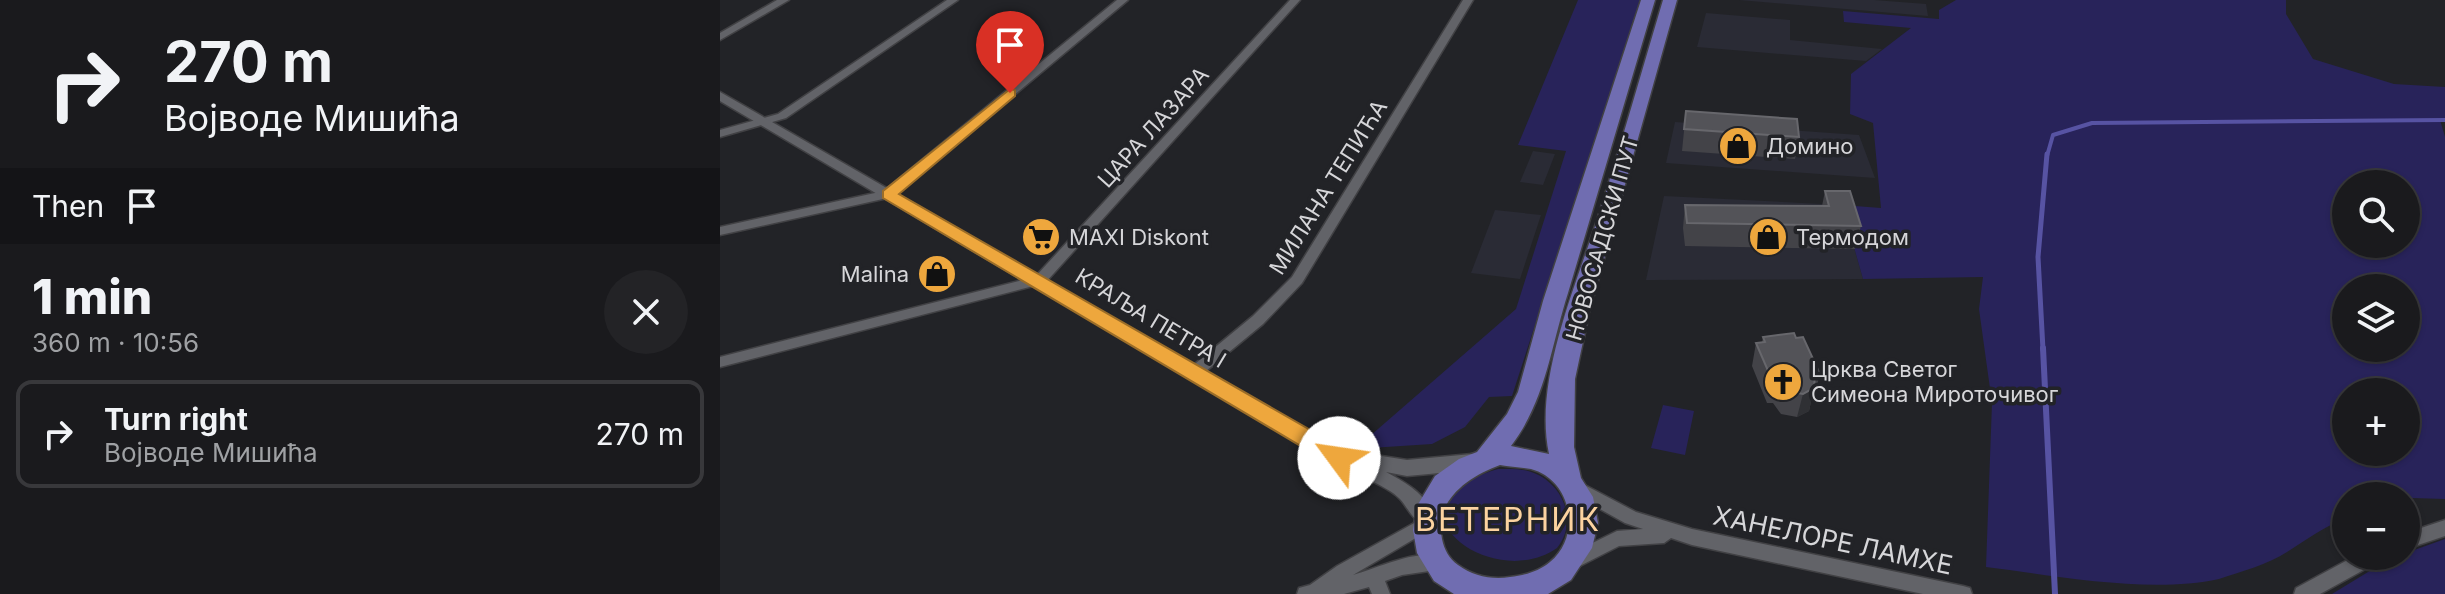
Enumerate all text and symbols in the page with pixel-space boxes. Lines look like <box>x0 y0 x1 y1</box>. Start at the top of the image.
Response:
pin <box>976 11 1044 93</box>
icon: arrive <box>988 23 1032 67</box>
text: 270 m <box>164 28 333 96</box>
icon: right <box>32 32 136 136</box>
street label: ЦАРА ЛАЗАРА <box>1092 62 1214 192</box>
street label: МИЛАНА ТЕПИЋА <box>1264 95 1392 279</box>
text: Војводе Мишића <box>164 96 460 140</box>
shop icon: Домино <box>1717 125 1759 167</box>
street label: НОВОСАДСКИ ПУТ <box>1560 133 1644 343</box>
place label: Домино <box>1766 133 1853 159</box>
map controls <box>2332 170 2420 570</box>
button: search <box>2332 170 2420 258</box>
icon: arrive <box>120 184 164 228</box>
text: Then <box>32 188 104 224</box>
supermarket icon: MAXI Diskont <box>1020 216 1062 258</box>
shop icon: Термодом <box>1747 216 1789 258</box>
place label: MAXI Diskont <box>1069 224 1209 250</box>
place label: Термодом <box>1796 224 1909 250</box>
shop icon: Malina <box>916 253 958 295</box>
place label: Malina <box>841 261 909 287</box>
street label: КРАЉА ПЕТРА I <box>1071 263 1231 373</box>
text: 1 min <box>32 267 152 326</box>
button: close <box>604 270 688 354</box>
button: layers <box>2332 274 2420 362</box>
text: 360 m · 10:56 <box>32 327 199 358</box>
place label: Црква Светог Симеона Мироточивог <box>1811 356 2059 407</box>
church icon: Црква Светог Симеона Мироточивог <box>1762 361 1804 403</box>
button: + <box>2332 378 2420 466</box>
text: Turn right <box>104 401 248 437</box>
icon: right <box>36 412 80 456</box>
text: 270 m <box>596 416 684 452</box>
position arrow <box>1297 416 1381 500</box>
text: Војводе Мишића <box>104 437 318 468</box>
button: − <box>2332 482 2420 570</box>
street label: ХАНЕЛОРЕ ЛАМХЕ <box>1711 499 1955 581</box>
district label: ВЕТЕРНИК <box>1415 500 1601 539</box>

